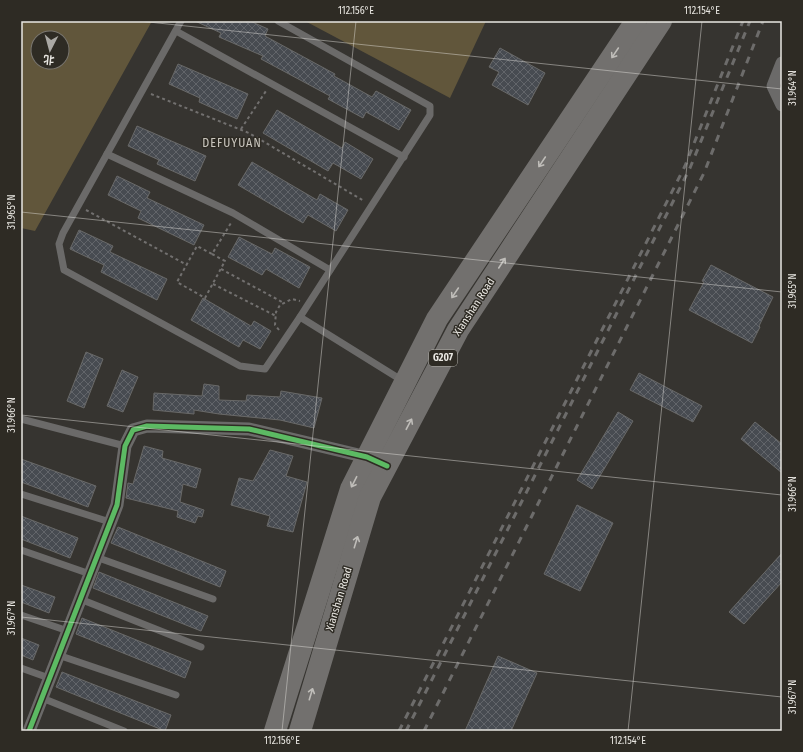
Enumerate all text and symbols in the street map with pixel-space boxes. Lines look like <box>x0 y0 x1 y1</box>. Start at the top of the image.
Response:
text: 112.156°E <box>338 5 374 17</box>
text: 112.154°E <box>684 5 720 17</box>
north arrow <box>30 30 70 70</box>
one-way arrow <box>610 48 619 59</box>
text: 北 <box>43 52 55 66</box>
text: 31.964°N <box>787 70 799 106</box>
district label: DEFUYUAN <box>202 136 262 150</box>
one-way arrow <box>538 156 547 167</box>
text: 31.965°N <box>6 194 18 230</box>
one-way arrow <box>498 258 506 269</box>
text: 31.965°N <box>787 273 799 309</box>
street label: Xianshan Road <box>450 276 498 338</box>
one-way arrow <box>451 287 459 298</box>
road number: G207 <box>429 350 457 366</box>
text: 31.966°N <box>6 397 18 433</box>
one-way arrow <box>405 418 413 430</box>
one-way arrow <box>350 476 357 488</box>
text: 31.966°N <box>787 476 799 512</box>
one-way arrow <box>353 536 360 549</box>
street label: Xianshan Road <box>323 565 355 633</box>
text: 31.967°N <box>6 601 18 635</box>
text: 31.967°N <box>787 680 799 714</box>
one-way arrow <box>308 687 315 700</box>
text: 112.156°E <box>264 735 300 747</box>
text: 112.154°E <box>610 735 646 747</box>

